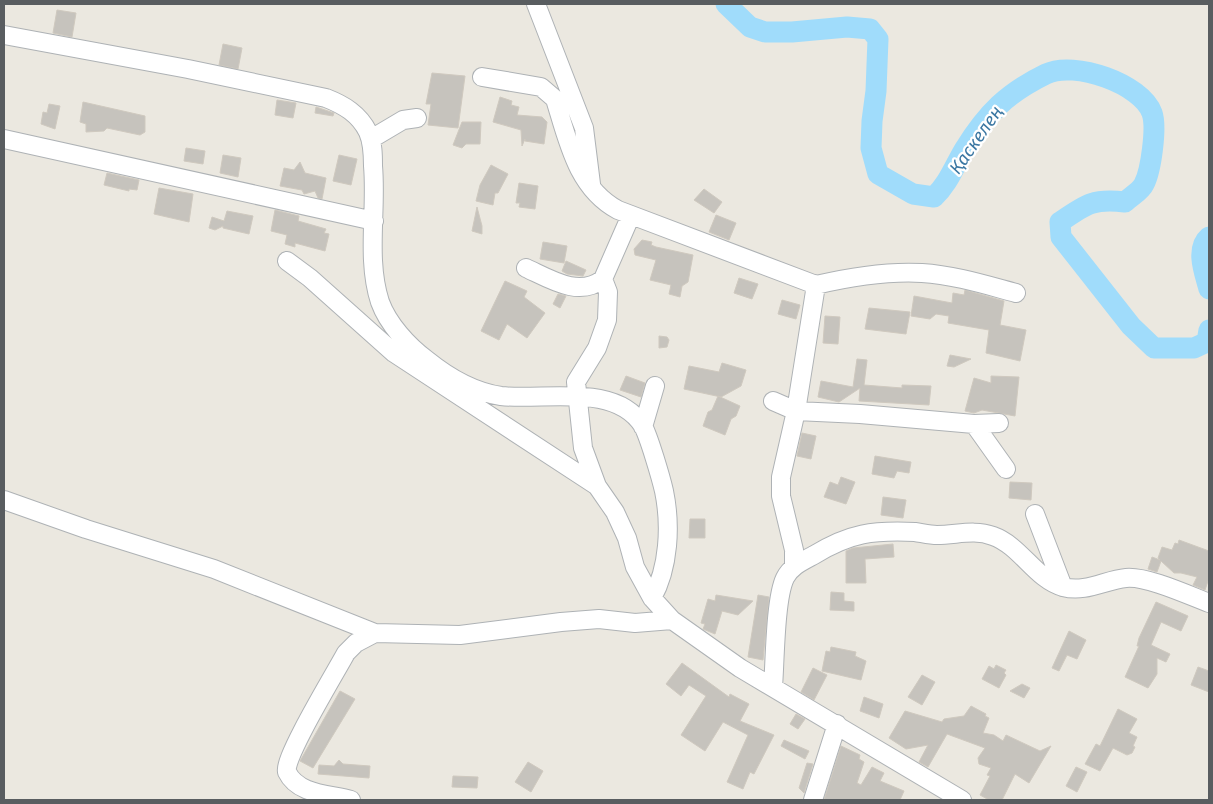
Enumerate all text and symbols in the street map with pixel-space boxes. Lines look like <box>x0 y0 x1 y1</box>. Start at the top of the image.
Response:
water label: Қаскелең <box>944 102 1008 178</box>

